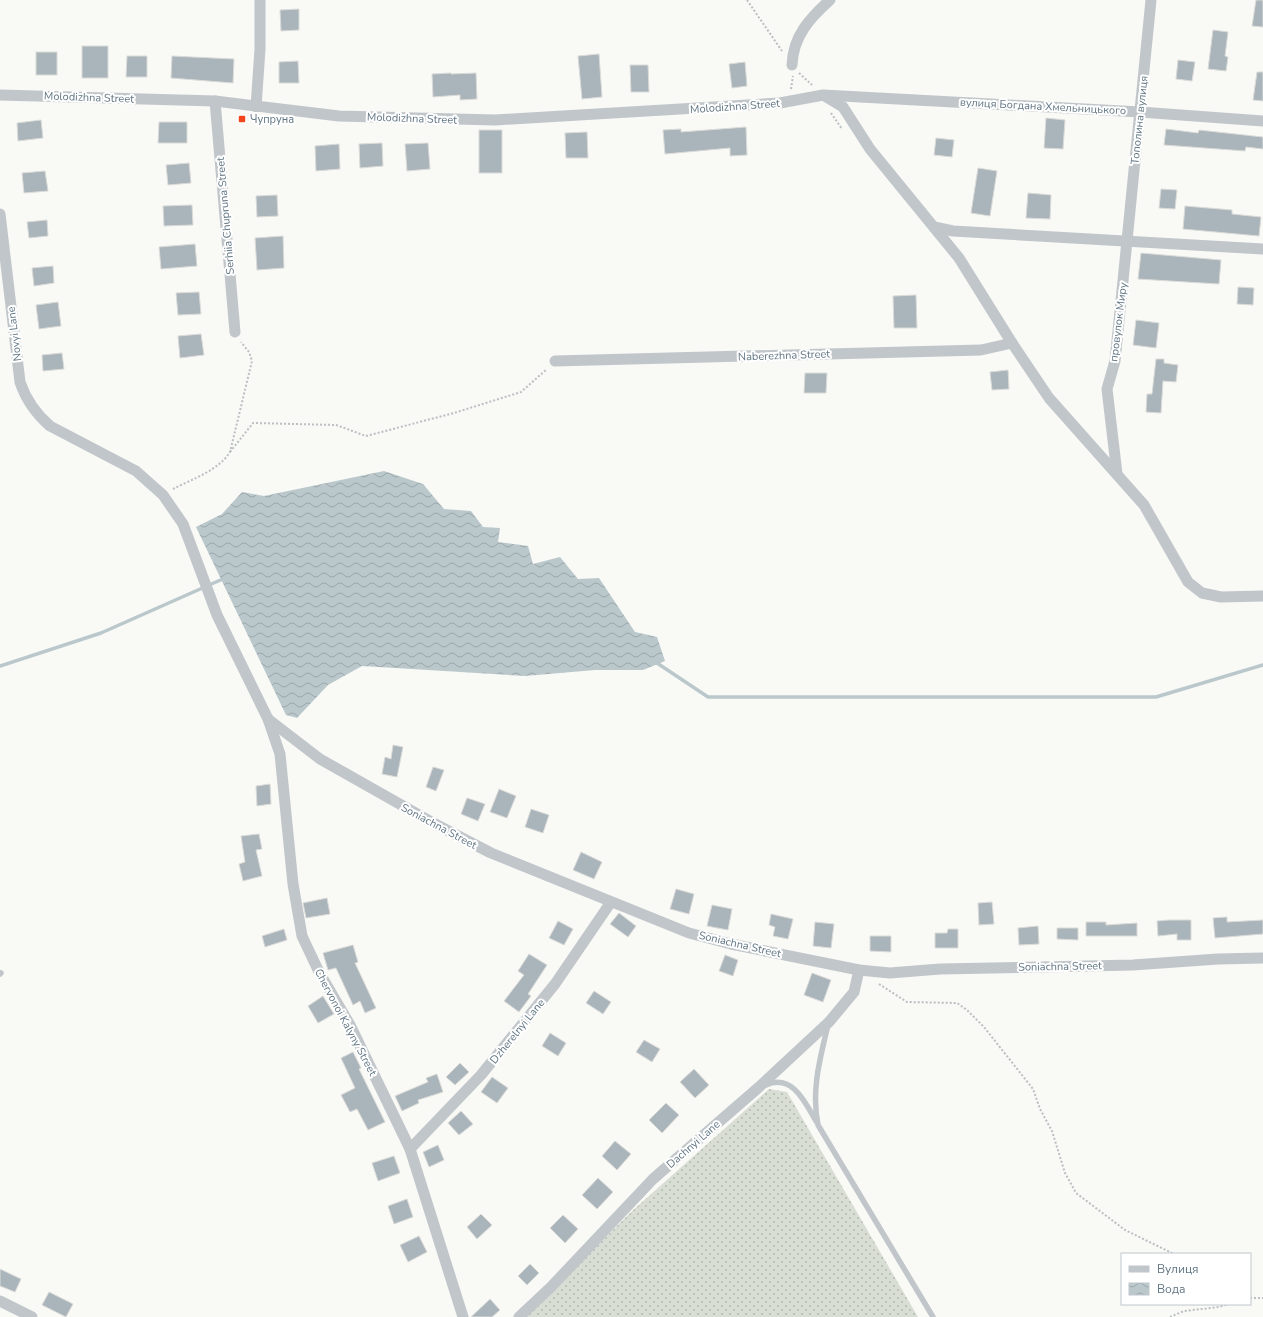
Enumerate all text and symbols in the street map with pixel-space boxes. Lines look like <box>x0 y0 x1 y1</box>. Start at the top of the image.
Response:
street label: Тополина вулиця <box>1127 75 1152 165</box>
street label: Molodizhna Street <box>44 88 134 107</box>
street label: вулиця Богдана Хмельницького <box>959 95 1126 118</box>
street label: Molodizhna Street <box>690 96 781 117</box>
street label: Molodizhna Street <box>367 109 457 128</box>
place label: Чупруна <box>250 112 294 127</box>
marker: Чупруна <box>237 114 247 124</box>
street label: Serhiia Chupruna Street <box>213 156 238 275</box>
street label: провулок Миру <box>1106 281 1131 363</box>
street label: Novyi Lane <box>4 306 25 362</box>
street label: Naberezhna Street <box>738 346 830 365</box>
street label: Soniachna Street <box>398 800 479 853</box>
street label: Soniachna Street <box>697 928 783 961</box>
street label: Soniachna Street <box>1018 958 1102 975</box>
street label: Chervonoi Kalyny Street <box>311 966 380 1079</box>
street label: Dzherelnyi Lane <box>487 996 548 1067</box>
street label: Dachnyi Lane <box>663 1117 723 1172</box>
legend <box>1121 1253 1251 1305</box>
text: Вулиця <box>1157 1261 1199 1277</box>
text: Вода <box>1157 1281 1185 1297</box>

